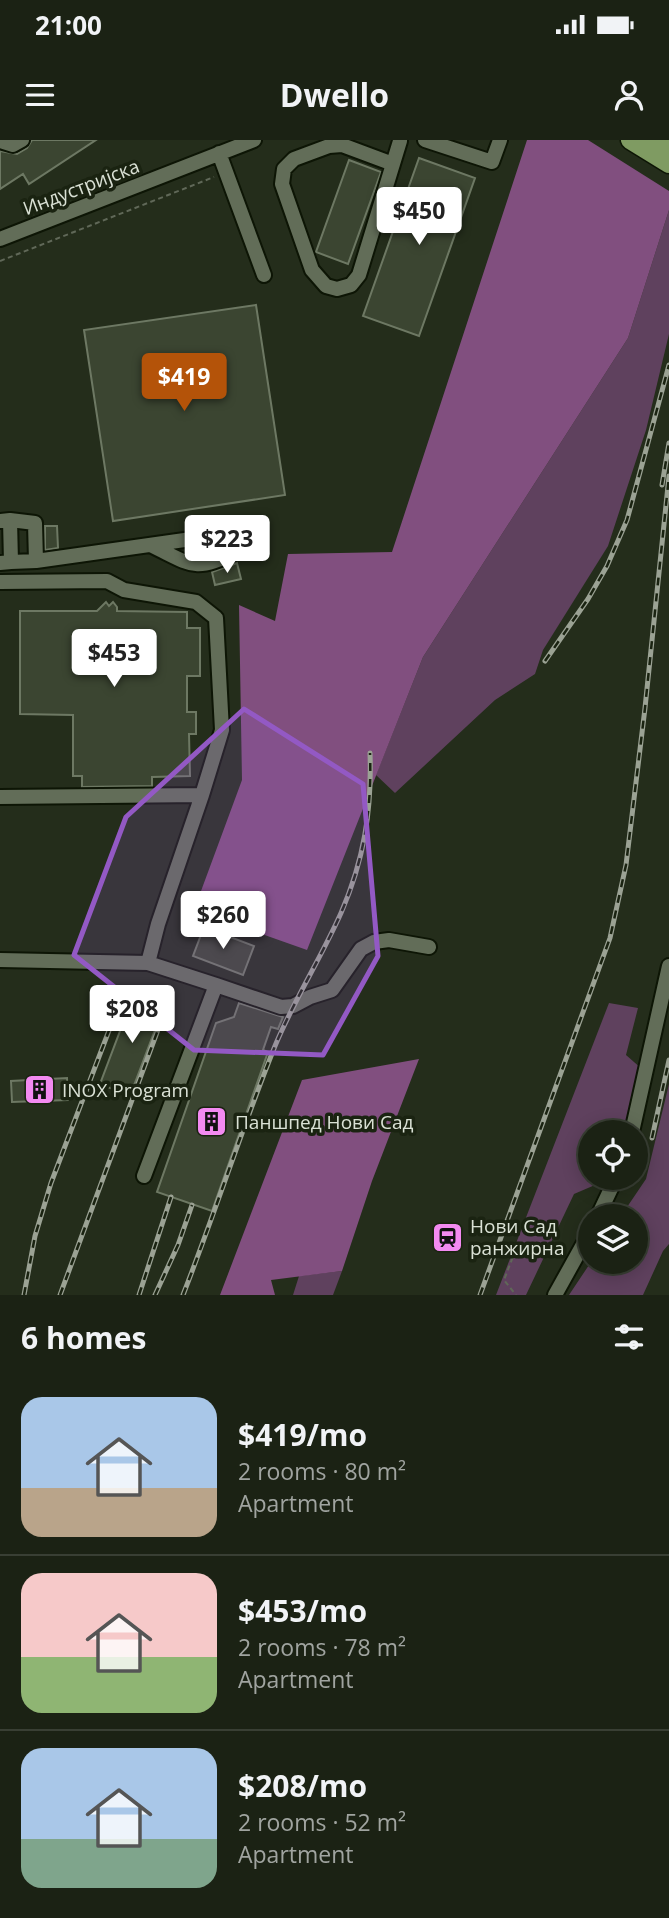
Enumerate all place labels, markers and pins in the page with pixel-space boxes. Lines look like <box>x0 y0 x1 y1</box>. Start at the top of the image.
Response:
pin: $450 <box>378 188 460 247</box>
pin: $419 <box>143 354 225 413</box>
pin: $223 <box>186 516 268 575</box>
pin: $453 <box>73 630 155 689</box>
pin: $260 <box>182 892 264 951</box>
pin: $208 <box>91 986 173 1045</box>
building icon: INOX Program <box>22 1073 56 1107</box>
place label: INOX Program <box>62 1077 189 1103</box>
building icon: Паншпед Нови Сад <box>195 1105 229 1139</box>
place label: Паншпед Нови Сад <box>235 1109 414 1135</box>
place label: Нови Сад ранжирна <box>470 1213 564 1261</box>
station icon: Нови Сад ранжирна <box>430 1220 464 1254</box>

